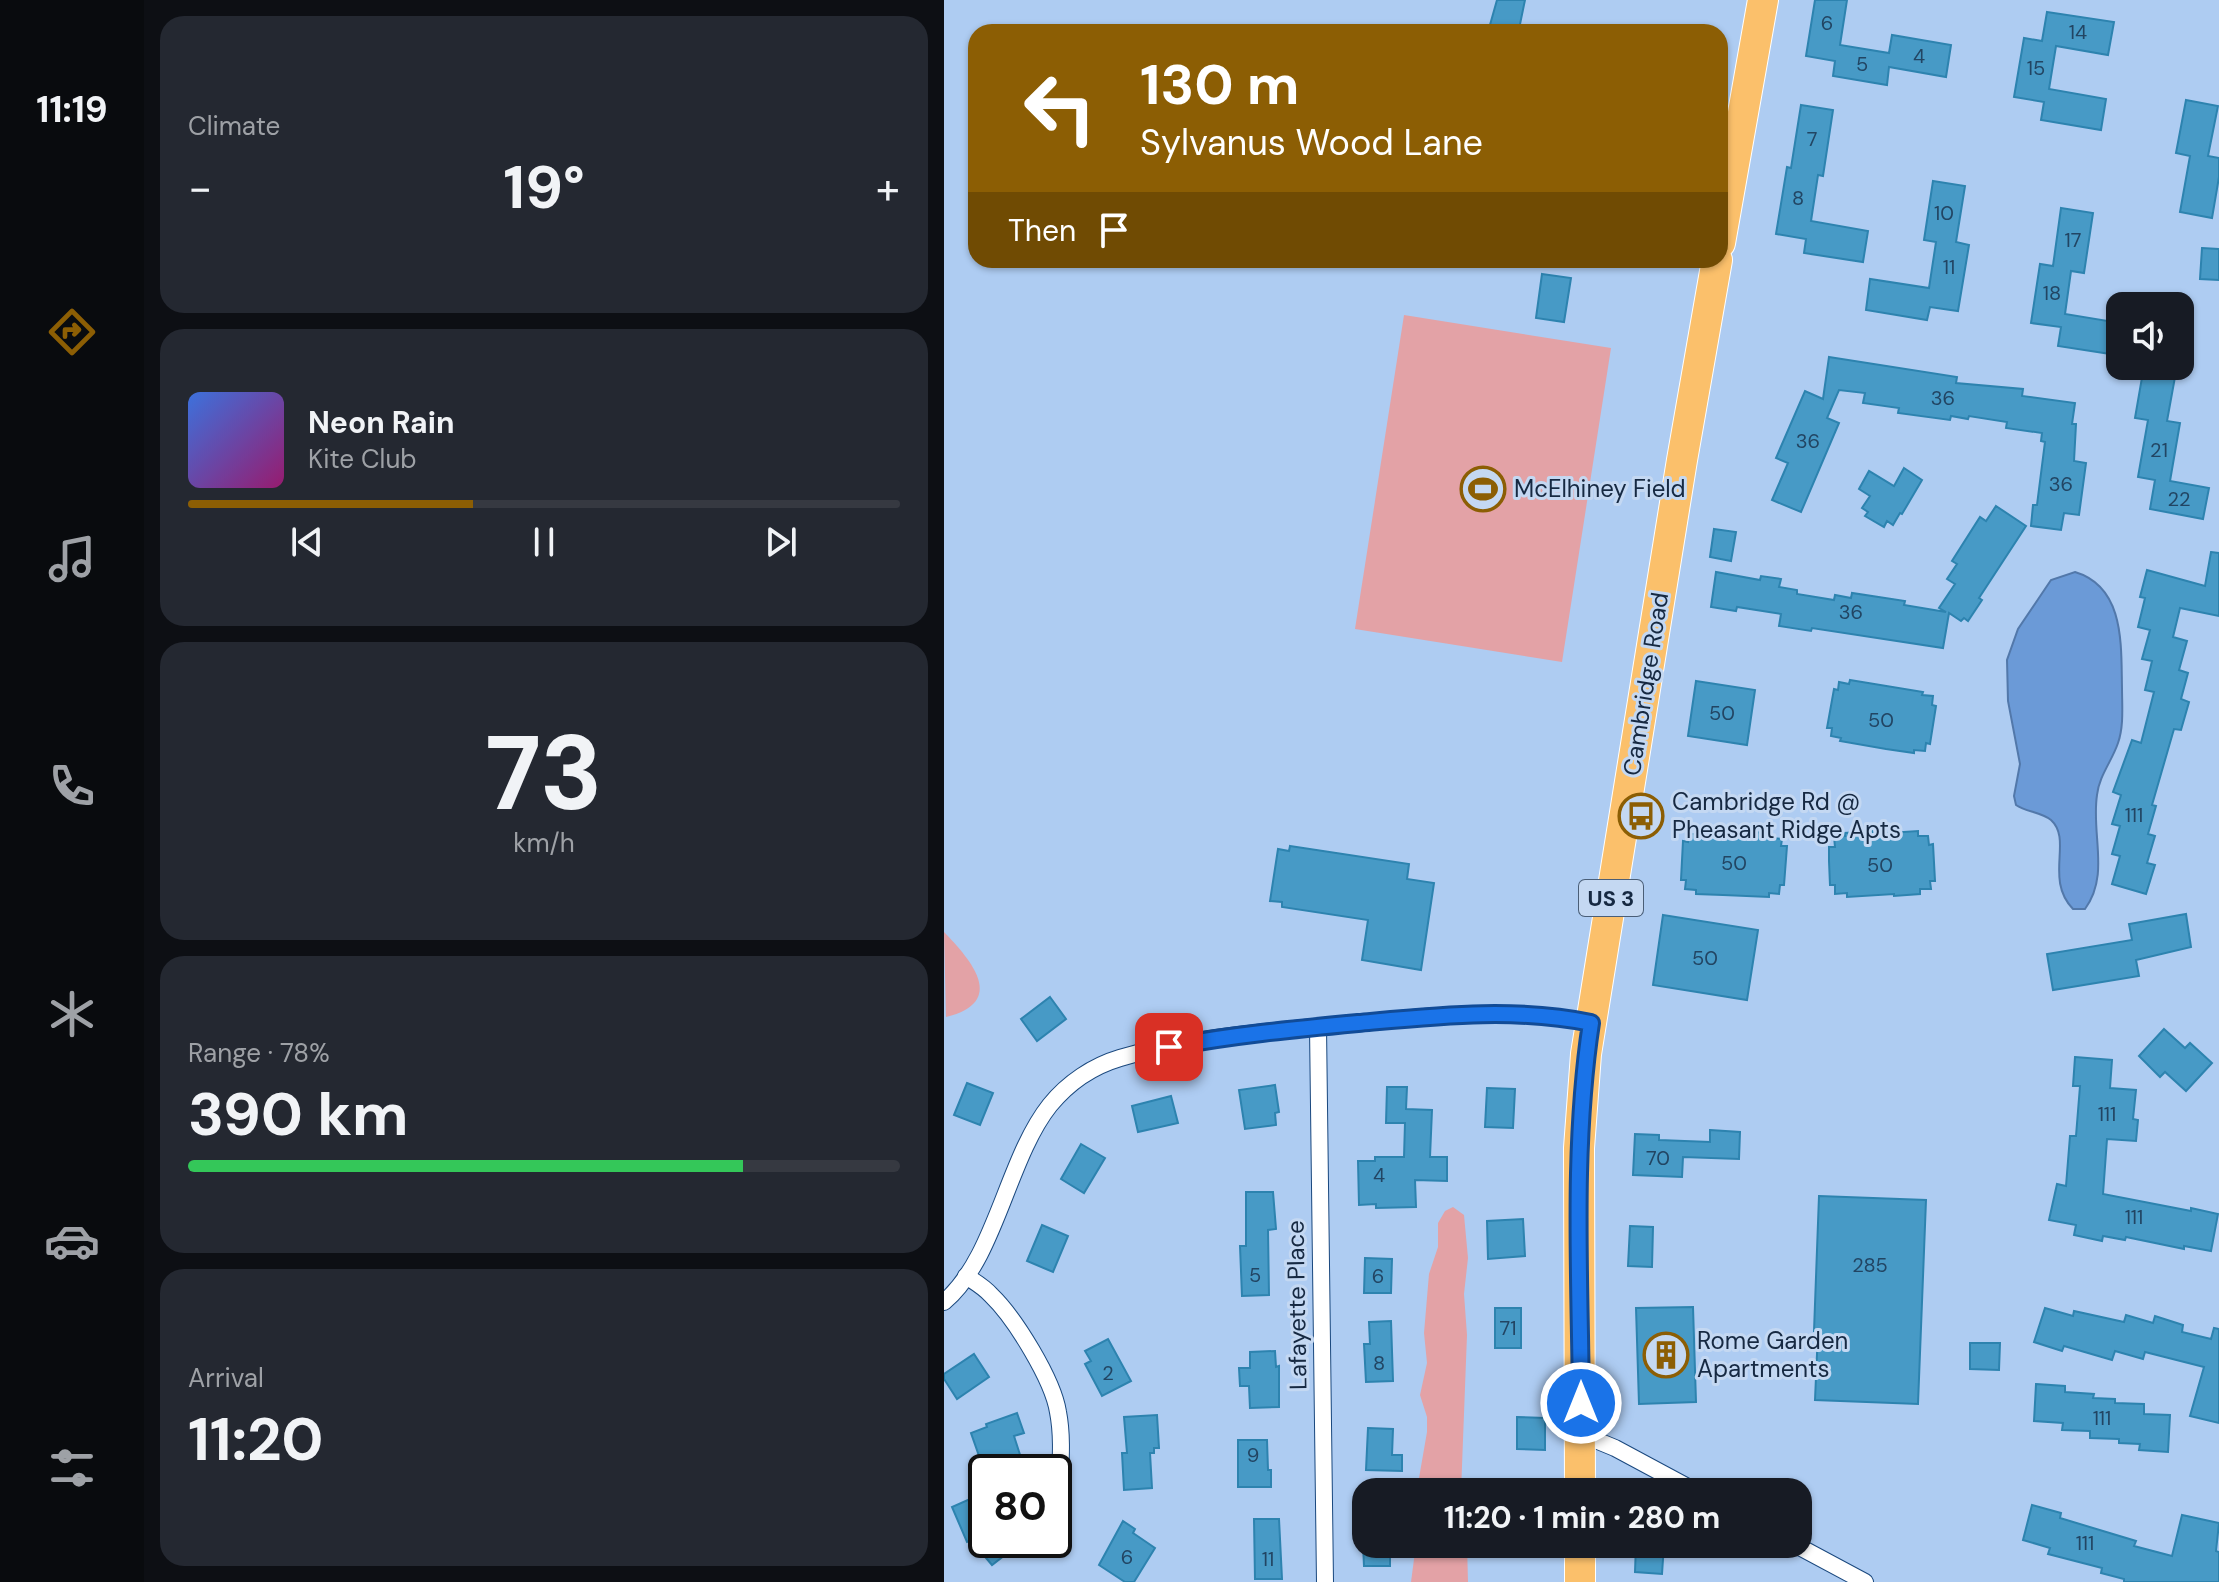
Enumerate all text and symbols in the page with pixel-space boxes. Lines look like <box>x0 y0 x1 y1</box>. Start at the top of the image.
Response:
house number: 6 <box>1821 10 1833 36</box>
house number: 14 <box>2069 19 2087 45</box>
house number: 4 <box>1913 43 1925 69</box>
text: 130 m <box>1140 48 1299 121</box>
house number: 5 <box>1856 51 1868 77</box>
house number: 15 <box>2027 55 2045 81</box>
icon: left <box>1008 56 1112 160</box>
text: 11:19 <box>36 86 108 133</box>
text: Climate <box>188 109 280 143</box>
text: Sylvanus Wood Lane <box>1140 119 1483 166</box>
house number: 7 <box>1807 126 1817 152</box>
text: 19° <box>503 148 585 227</box>
text: − <box>188 159 212 217</box>
text: + <box>876 159 900 217</box>
house number: 8 <box>1792 185 1804 211</box>
house number: 10 <box>1934 200 1954 226</box>
icon: arrive <box>1092 208 1136 252</box>
text: Then <box>1008 211 1076 250</box>
house number: 17 <box>2065 227 2081 253</box>
house number: 11 <box>1943 254 1955 280</box>
house number: 18 <box>2043 280 2061 306</box>
map controls <box>2106 292 2194 380</box>
button: sound <box>2106 292 2194 380</box>
icon: directions <box>44 304 100 360</box>
house number: 36 <box>1931 385 1955 411</box>
text: Neon Rain <box>308 403 454 442</box>
house number: 36 <box>1796 428 1820 454</box>
house number: 21 <box>2150 437 2168 463</box>
text: Kite Club <box>308 442 417 476</box>
sports icon: McElhiney Field <box>1459 465 1507 513</box>
house number: 36 <box>2049 471 2073 497</box>
place label: McElhiney Field <box>1514 473 1686 504</box>
house number: 22 <box>2167 486 2191 512</box>
icon: previous <box>285 520 329 564</box>
icon: pause <box>522 520 566 564</box>
icon: next <box>759 520 803 564</box>
icon: music <box>44 531 100 587</box>
street label: Cambridge Road <box>1616 590 1675 778</box>
house number: 36 <box>1839 599 1863 625</box>
house number: 50 <box>1709 700 1735 726</box>
text: 73 <box>485 706 603 841</box>
house number: 50 <box>1868 707 1894 733</box>
icon: phone <box>44 758 100 814</box>
place label: Cambridge Rd @ Pheasant Ridge Apts <box>1672 786 1901 845</box>
bus stop icon: Cambridge Rd @ Pheasant Ridge Apts <box>1617 792 1665 840</box>
house number: 111 <box>2125 802 2143 828</box>
text: km/h <box>513 826 575 860</box>
house number: 50 <box>1721 850 1747 876</box>
house number: 50 <box>1867 852 1893 878</box>
road number: US 3 <box>1579 880 1643 916</box>
house number: 50 <box>1692 945 1718 971</box>
icon: climate <box>44 986 100 1042</box>
pin <box>1135 1013 1203 1081</box>
icon: arrive <box>1147 1025 1191 1069</box>
text: Range · 78% <box>188 1036 330 1070</box>
text: 390 km <box>188 1075 408 1154</box>
house number: 111 <box>2098 1101 2116 1127</box>
house number: 70 <box>1646 1145 1670 1171</box>
house number: 4 <box>1373 1162 1385 1188</box>
house number: 111 <box>2125 1204 2143 1230</box>
icon: car <box>44 1213 100 1269</box>
street label: Lafayette Place <box>1280 1220 1313 1390</box>
house number: 285 <box>1852 1252 1888 1278</box>
house number: 5 <box>1249 1262 1261 1288</box>
house number: 6 <box>1372 1263 1384 1289</box>
house number: 71 <box>1500 1315 1517 1341</box>
place label: Rome Garden Apartments <box>1697 1325 1848 1384</box>
building icon: Rome Garden Apartments <box>1642 1331 1690 1379</box>
house number: 8 <box>1373 1350 1385 1376</box>
house number: 2 <box>1102 1360 1114 1386</box>
text: Arrival <box>188 1361 264 1395</box>
position arrow <box>1539 1361 1623 1445</box>
text: 11:20 <box>188 1400 324 1479</box>
house number: 111 <box>2093 1405 2111 1431</box>
icon: filters <box>44 1440 100 1496</box>
house number: 9 <box>1247 1442 1259 1468</box>
speed limit sign: 80 <box>968 1454 1072 1558</box>
text: 11:20 · 1 min · 280 m <box>1444 1498 1720 1537</box>
house number: 111 <box>2076 1530 2094 1556</box>
house number: 6 <box>1121 1544 1133 1570</box>
house number: 11 <box>1262 1546 1274 1572</box>

